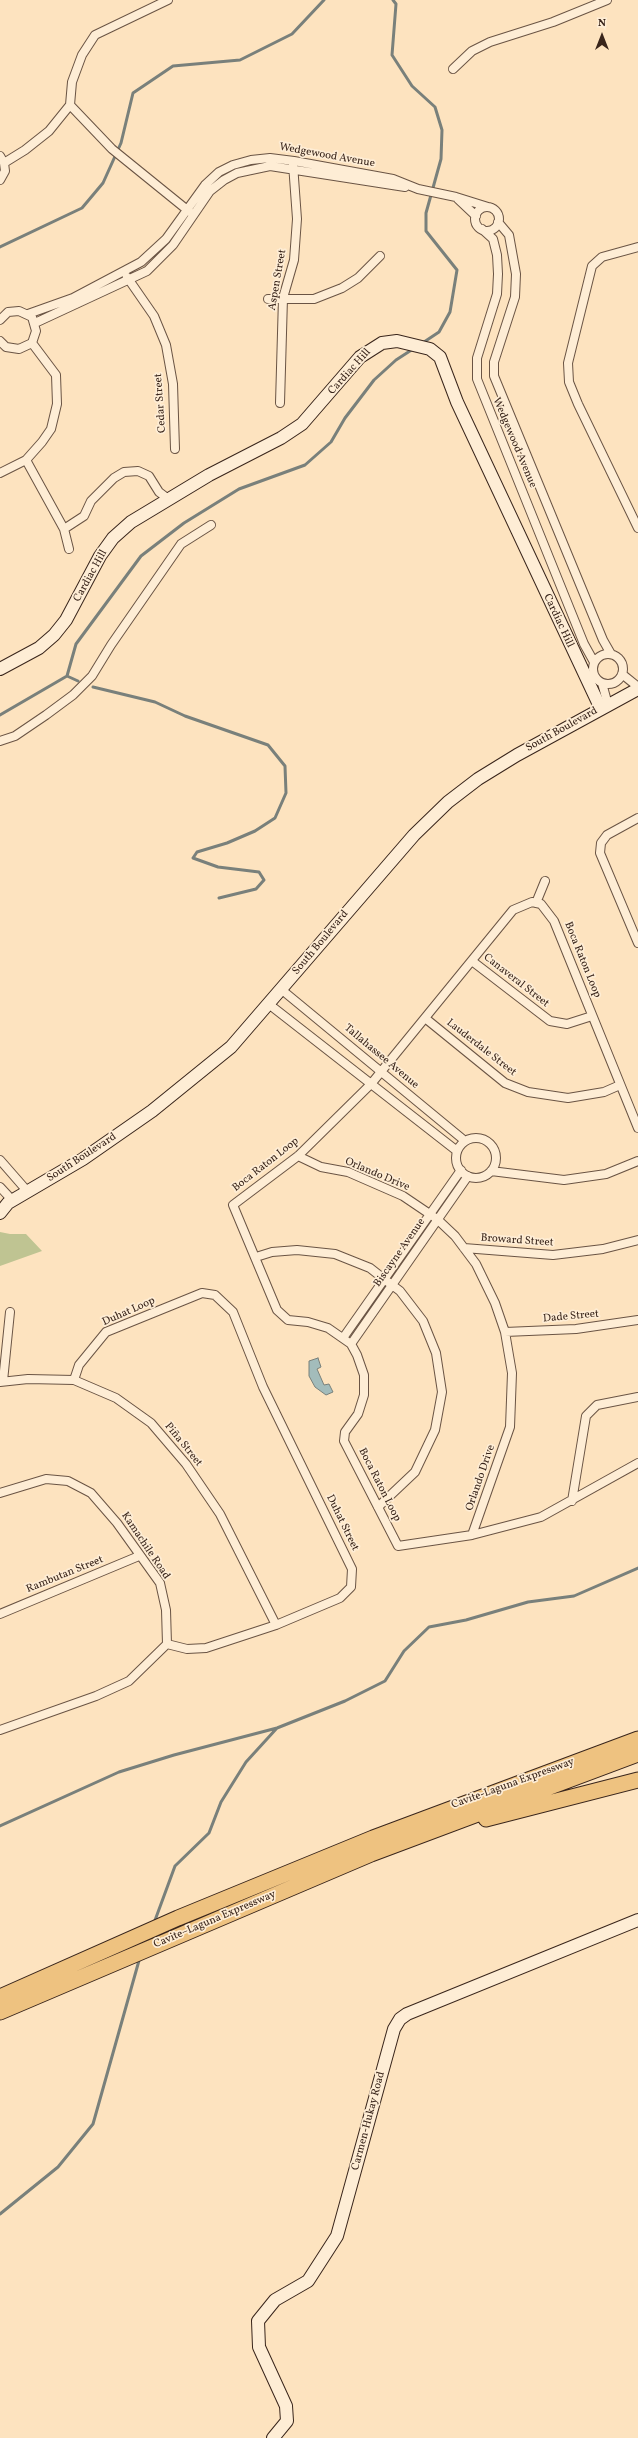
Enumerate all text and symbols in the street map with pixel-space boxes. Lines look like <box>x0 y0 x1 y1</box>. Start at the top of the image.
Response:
north arrow <box>582 16 622 56</box>
text: N <box>598 16 606 31</box>
street label: Wedgewood Avenue <box>278 141 376 171</box>
street label: Aspen Street <box>266 249 290 311</box>
street label: Cardiac Hill <box>326 346 374 398</box>
street label: Cedar Street <box>152 373 170 433</box>
street label: Wedgewood Avenue <box>489 396 539 490</box>
street label: Cardiac Hill <box>71 548 111 604</box>
street label: Cardiac Hill <box>540 592 576 650</box>
street label: South Boulevard <box>524 705 600 755</box>
street label: South Boulevard <box>290 908 352 978</box>
street label: Boca Raton Loop <box>561 920 603 1000</box>
street label: Canaveral Street <box>481 951 551 1011</box>
street label: Lauderdale Street <box>443 1017 519 1079</box>
street label: Tallahassee Avenue <box>341 1022 421 1092</box>
street label: South Boulevard <box>45 1131 119 1185</box>
street label: Boca Raton Loop <box>230 1135 302 1195</box>
street label: Orlando Drive <box>343 1155 411 1195</box>
street label: Biscayne Avenue <box>371 1216 429 1290</box>
street label: Broward Street <box>480 1232 554 1250</box>
street label: Duhat Loop <box>101 1295 157 1329</box>
street label: Dade Street <box>543 1308 599 1326</box>
street label: Piña Street <box>161 1420 205 1470</box>
street label: Orlando Drive <box>464 1443 498 1513</box>
street label: Boca Raton Loop <box>355 1446 403 1524</box>
street label: Duhat Street <box>323 1493 361 1553</box>
street label: Kamachile Road <box>118 1510 172 1582</box>
street label: Rambutan Street <box>25 1554 105 1596</box>
street label: Cavite-Laguna Expressway <box>450 1756 576 1812</box>
street label: Cavite–Laguna Expressway <box>152 1888 278 1952</box>
street label: Carmen-Hukay Road <box>349 2070 389 2172</box>

